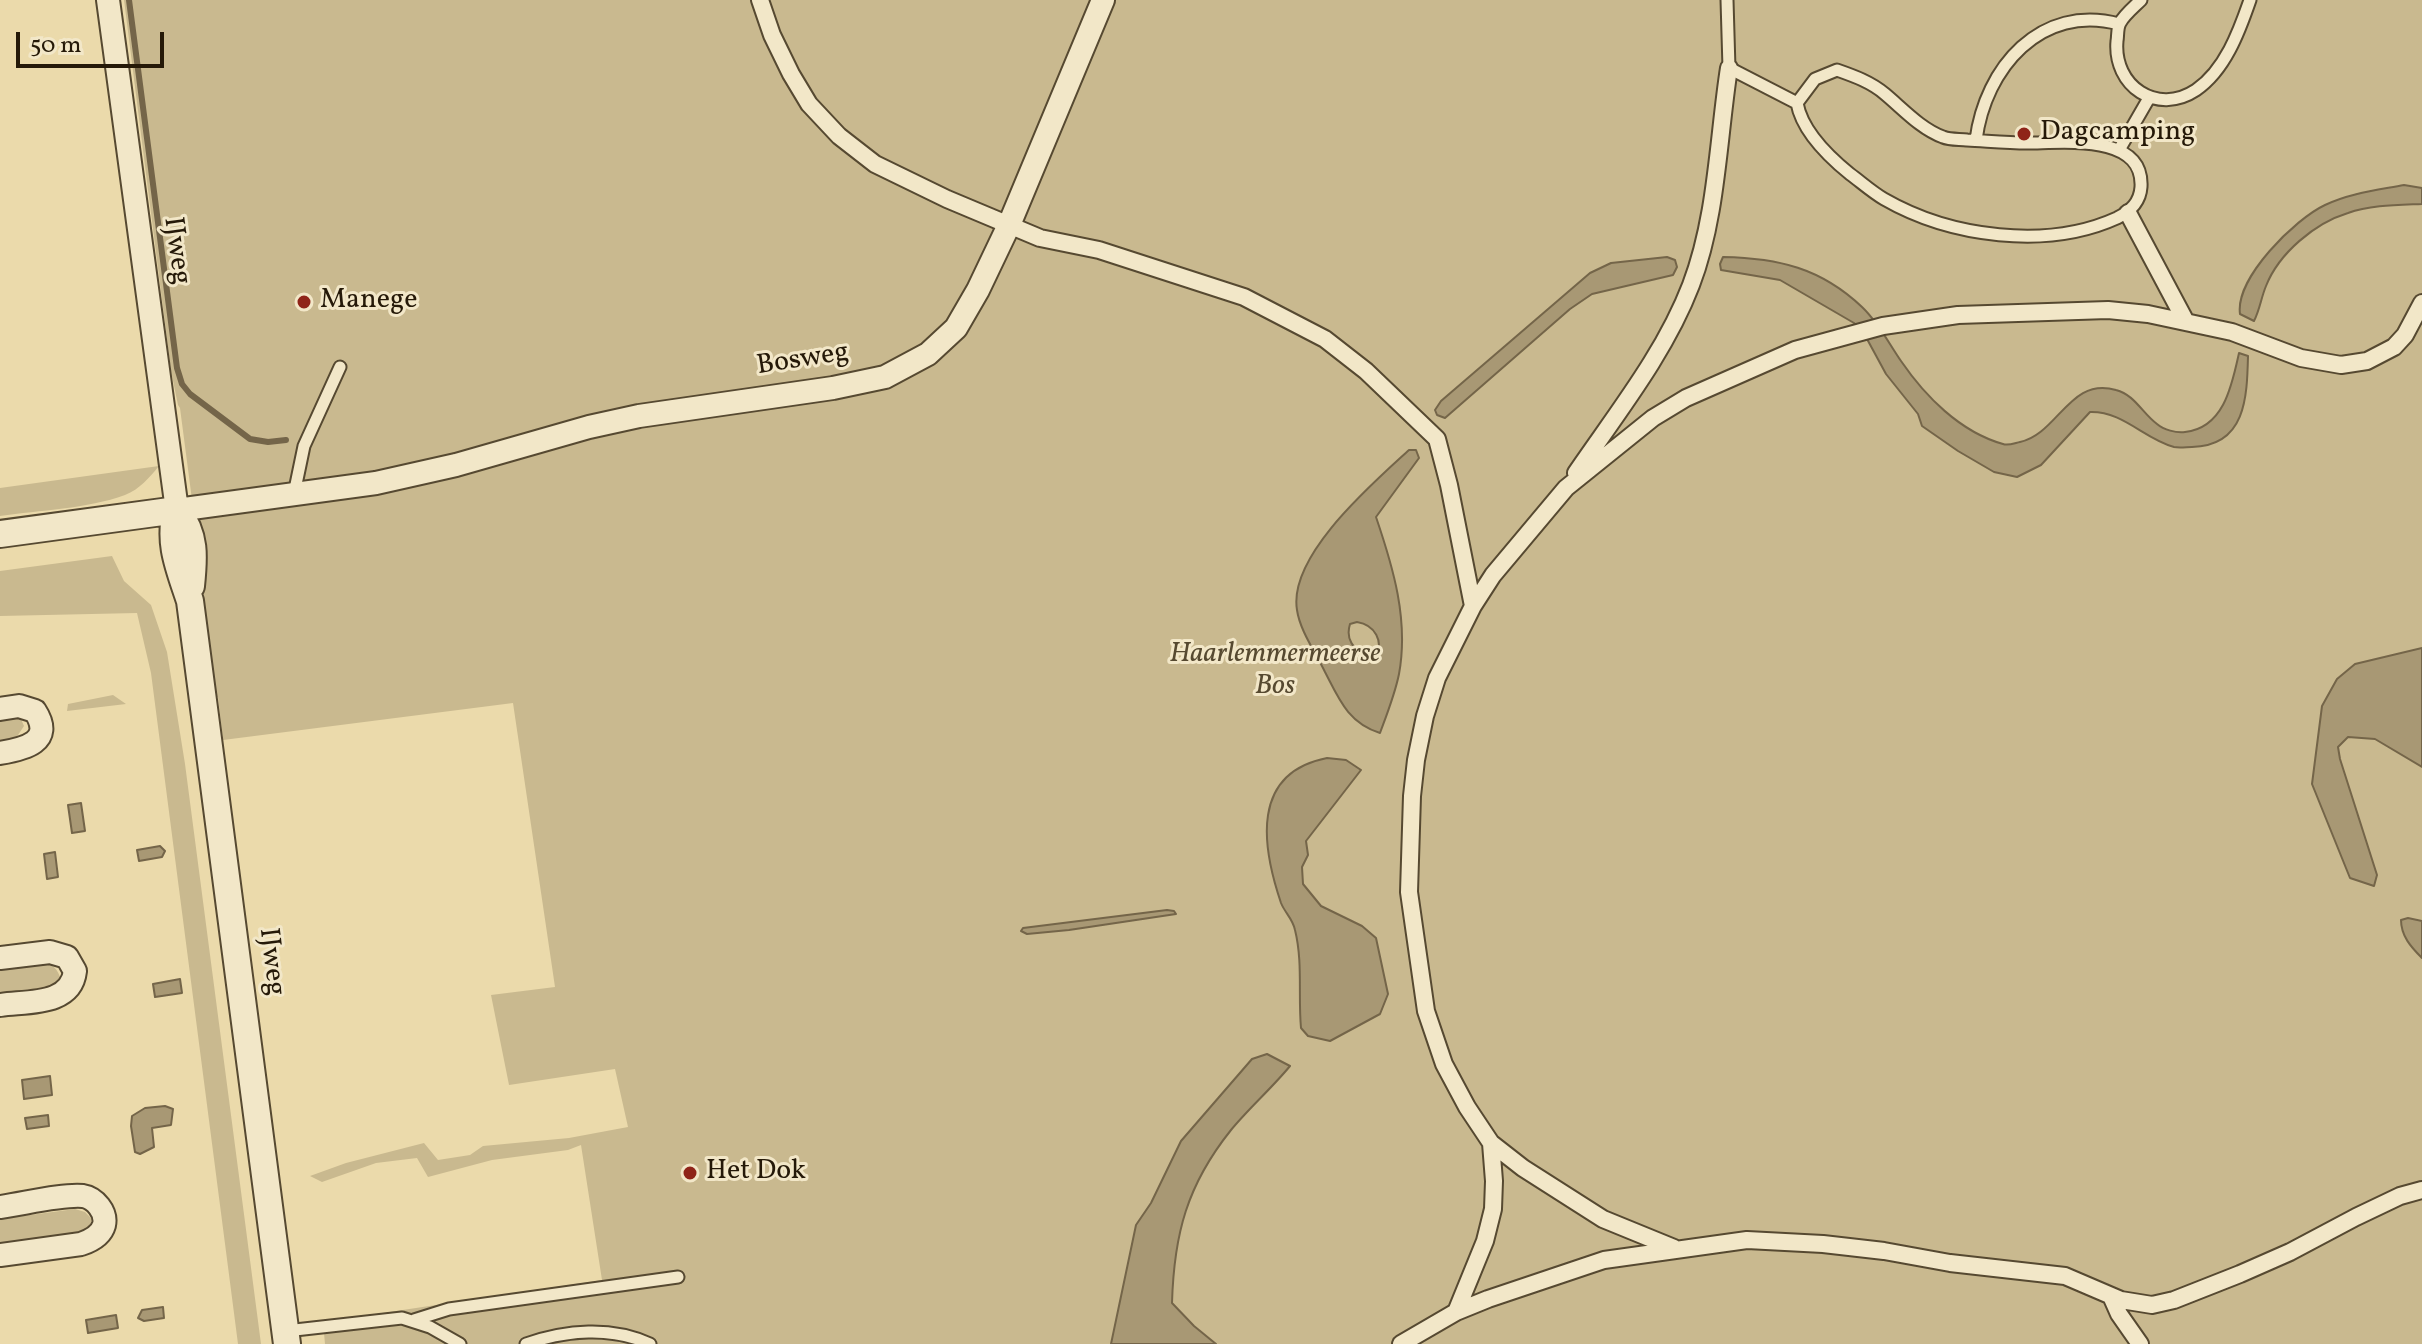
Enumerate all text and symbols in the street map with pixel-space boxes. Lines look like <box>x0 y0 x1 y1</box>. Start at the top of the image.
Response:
scale bar <box>20 16 168 66</box>
text: 50 m <box>30 29 82 63</box>
place label: Dagcamping <box>2040 117 2195 151</box>
marker: Dagcamping <box>2015 125 2033 143</box>
street label: IJweg <box>154 215 196 287</box>
place label: Manege <box>320 285 418 319</box>
marker: Manege <box>295 293 313 311</box>
street label: Bosweg <box>755 337 851 385</box>
park label: Haarlemmermeerse Bos <box>1170 639 1380 705</box>
street label: IJweg <box>249 926 291 998</box>
place label: Het Dok <box>706 1156 806 1190</box>
marker: Het Dok <box>681 1164 699 1182</box>

